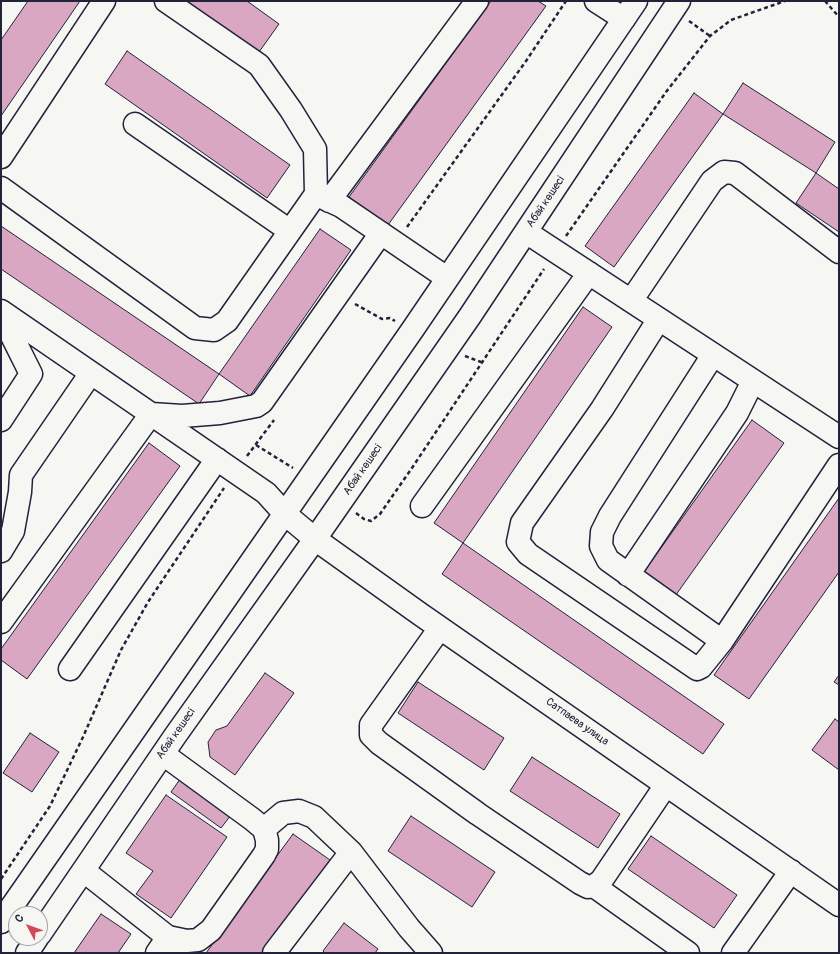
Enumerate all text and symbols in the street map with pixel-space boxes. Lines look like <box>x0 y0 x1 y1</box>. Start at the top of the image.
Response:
street label: Абай көшесі <box>524 174 568 230</box>
street label: Абай көшесі <box>341 442 385 498</box>
street label: Сатпаева улица <box>543 695 611 749</box>
street label: Абай көшесі <box>154 706 198 762</box>
north arrow <box>8 906 48 946</box>
text: С <box>12 912 26 925</box>

